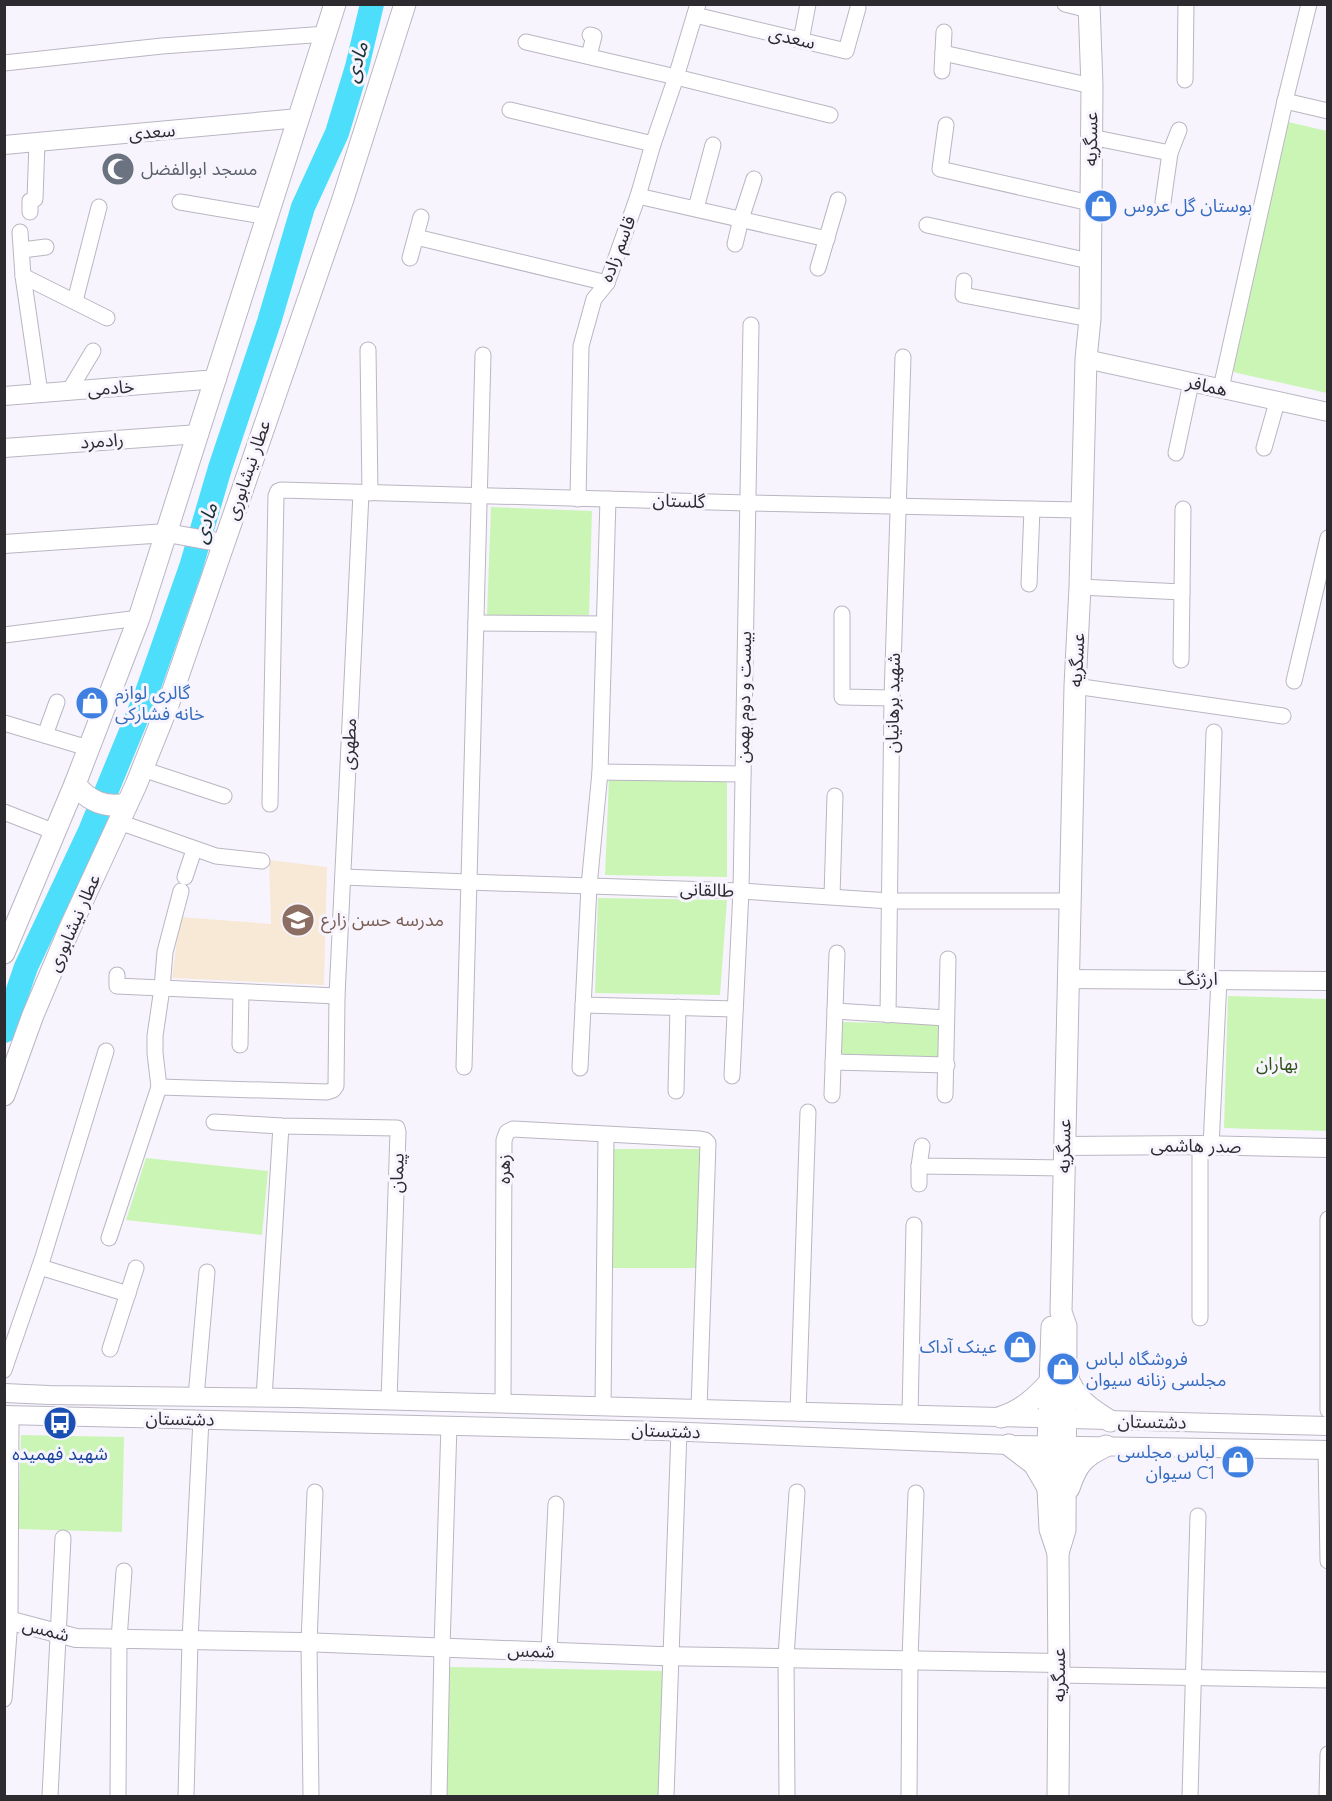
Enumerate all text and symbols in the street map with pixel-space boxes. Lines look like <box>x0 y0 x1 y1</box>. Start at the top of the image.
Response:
street label: سعدی <box>767 21 817 54</box>
water label: مادی <box>338 38 373 85</box>
street label: عسگریه <box>1079 112 1102 166</box>
street label: سعدی <box>128 118 176 145</box>
mosque icon: مسجد ابوالفضل <box>100 151 136 187</box>
place label: مسجد ابوالفضل <box>141 157 257 180</box>
shop icon: بوستان گل عروس <box>1083 188 1119 224</box>
place label: بوستان گل عروس <box>1124 194 1252 217</box>
street label: قاسم زاده <box>594 213 642 286</box>
street label: همافر <box>1184 370 1230 401</box>
street label: خادمی <box>87 374 135 401</box>
street label: عطار نیشابوری <box>220 417 275 523</box>
street label: رادمرد <box>79 428 125 453</box>
street label: گلستان <box>652 488 706 513</box>
water label: مادی <box>187 499 223 546</box>
street label: بیست و دوم بهمن <box>731 631 759 763</box>
street label: عسگریه <box>1064 632 1089 688</box>
street label: شهید برهانیان <box>880 653 905 753</box>
place label: گالری لوازم خانه فشارکی <box>115 681 204 725</box>
shop icon: گالری لوازم خانه فشارکی <box>74 685 110 721</box>
street label: مطهری <box>336 717 361 771</box>
street label: عطار نیشابوری <box>42 870 105 975</box>
street label: طالقانی <box>679 877 735 902</box>
school or university icon: مدرسه حسن زارع <box>280 902 316 938</box>
place label: مدرسه حسن زارع <box>321 908 444 934</box>
street label: ارژنگ <box>1178 967 1218 990</box>
park label: بهاران <box>1256 1052 1298 1075</box>
street label: عسگریه <box>1052 1119 1075 1173</box>
street label: صدر هاشمی <box>1150 1133 1242 1158</box>
street label: پیمان <box>384 1153 409 1193</box>
street label: زهره <box>492 1154 515 1184</box>
shop icon: عینک آداک <box>1002 1329 1038 1365</box>
place label: عینک آداک <box>920 1335 997 1358</box>
place label: فروشگاه لباس مجلسی زنانه سیوان <box>1086 1347 1226 1391</box>
shop icon: فروشگاه لباس مجلسی زنانه سیوان <box>1045 1351 1081 1387</box>
bus stop icon: شهید فهمیده <box>42 1405 78 1441</box>
street label: دشتستان <box>145 1406 215 1431</box>
street label: دشتستان <box>1117 1409 1187 1434</box>
street label: دشتستان <box>631 1418 701 1443</box>
place label: لباس مجلسی سیوان C1 <box>1117 1440 1215 1484</box>
place label: شهید فهمیده <box>12 1442 108 1465</box>
shop icon: لباس مجلسی سیوان C1 <box>1220 1444 1256 1480</box>
street label: شمس <box>20 1613 72 1646</box>
street label: شمس <box>507 1638 555 1663</box>
street label: عسگریه <box>1047 1648 1070 1702</box>

